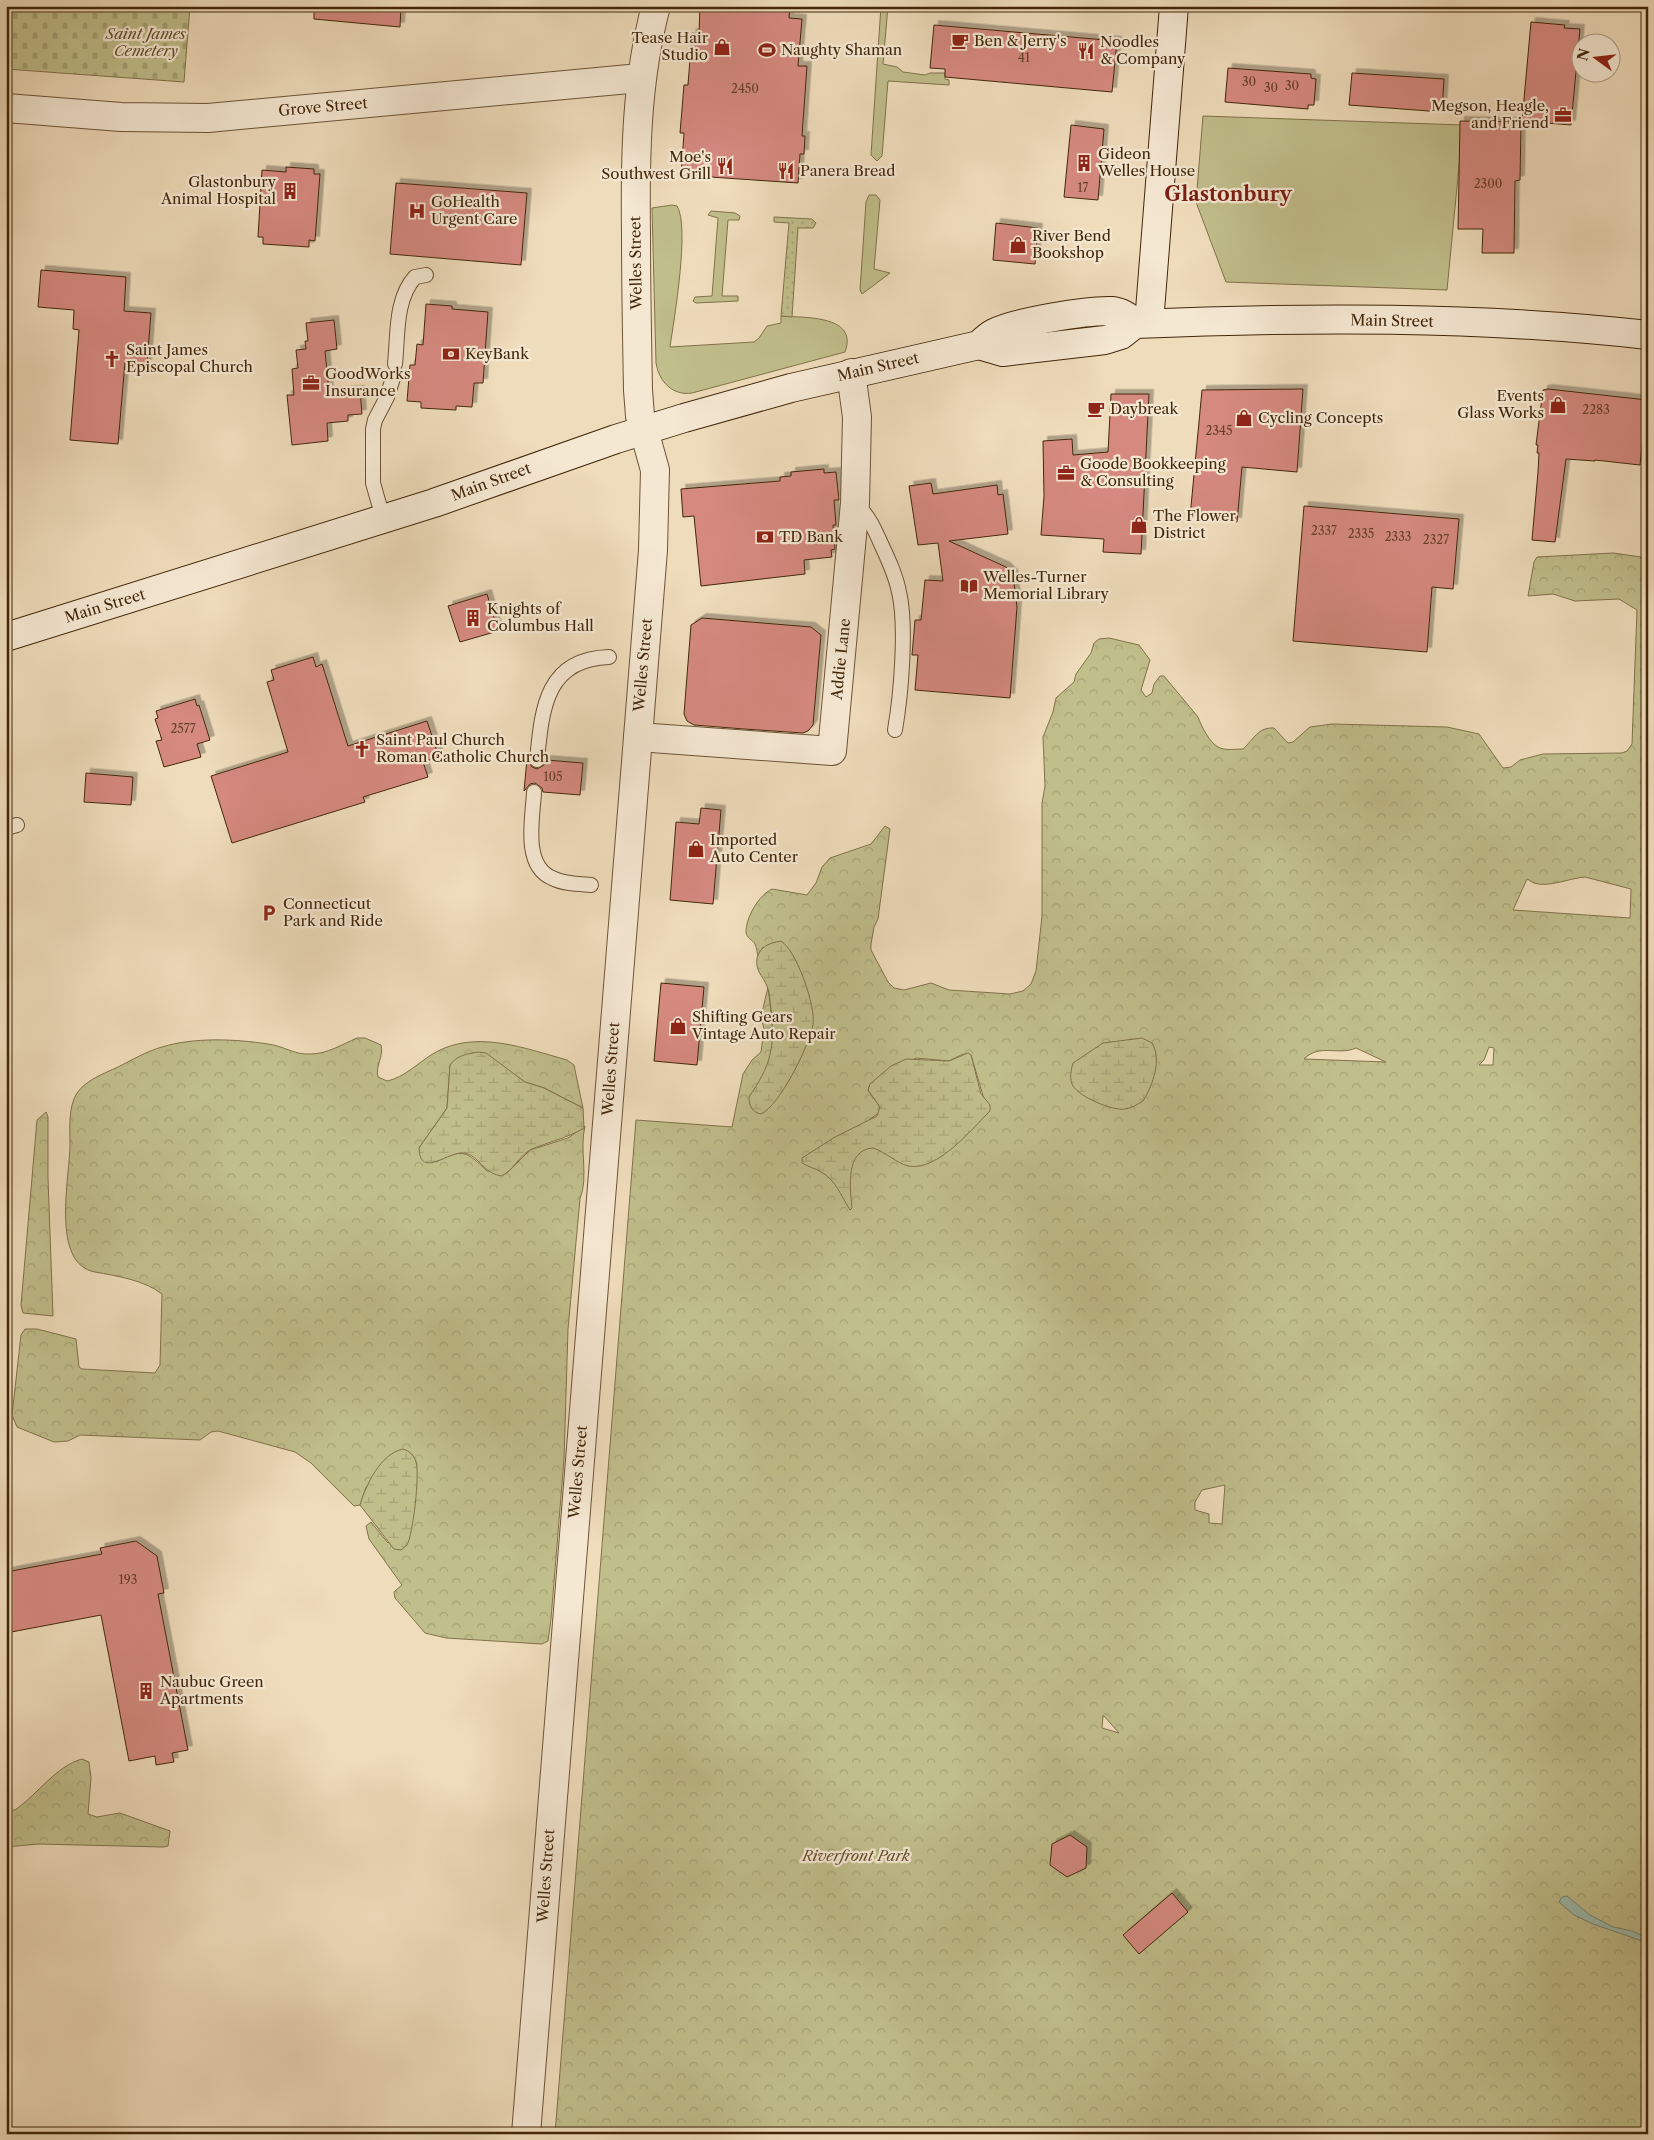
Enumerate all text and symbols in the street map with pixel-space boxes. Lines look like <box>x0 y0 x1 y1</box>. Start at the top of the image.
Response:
park label: Saint James Cemetery <box>105 24 187 60</box>
place label: Tease Hair Studio <box>631 28 709 64</box>
cafe icon: Ben & Jerry's <box>950 31 970 51</box>
place label: Ben & Jerry's <box>974 31 1067 50</box>
place label: Noodles & Company <box>1100 32 1186 68</box>
north arrow <box>1572 32 1622 82</box>
shop icon: Tease Hair Studio <box>712 37 732 57</box>
sports icon: Naughty Shaman <box>757 40 777 60</box>
place label: Naughty Shaman <box>781 40 903 59</box>
restaurant icon: Noodles & Company <box>1076 41 1096 61</box>
text: N <box>1573 46 1594 63</box>
house number: 41 <box>1018 50 1030 65</box>
house number: 30 <box>1242 74 1256 89</box>
house number: 30 <box>1285 78 1299 93</box>
house number: 30 <box>1264 80 1278 95</box>
house number: 2450 <box>731 81 759 96</box>
street label: Grove Street <box>278 93 369 120</box>
place label: Megson, Heagle, and Friend <box>1431 96 1549 132</box>
office icon: Megson, Heagle, and Friend <box>1553 105 1573 125</box>
place label: Gideon Welles House <box>1097 144 1195 180</box>
place label: Moe's Southwest Grill <box>601 147 712 183</box>
building icon: Gideon Welles House <box>1074 153 1094 173</box>
restaurant icon: Moe's Southwest Grill <box>715 156 735 176</box>
restaurant icon: Panera Bread <box>776 161 796 181</box>
place label: Panera Bread <box>800 161 895 180</box>
place label: Glastonbury Animal Hospital <box>160 172 277 208</box>
house number: 2300 <box>1474 176 1502 191</box>
house number: 17 <box>1078 180 1089 195</box>
building icon: Glastonbury Animal Hospital <box>280 181 300 201</box>
district label: Glastonbury <box>1164 182 1292 206</box>
place label: GoHealth Urgent Care <box>431 192 517 228</box>
hospital icon: GoHealth Urgent Care <box>407 201 427 221</box>
street label: Welles Street <box>625 215 646 311</box>
place label: River Bend Bookshop <box>1032 226 1111 262</box>
shop icon: River Bend Bookshop <box>1008 235 1028 255</box>
street label: Main Street <box>1350 310 1435 331</box>
place label: Saint James Episcopal Church <box>126 340 254 376</box>
bank icon: KeyBank <box>441 344 461 364</box>
place label: KeyBank <box>465 344 530 363</box>
street label: Main Street <box>835 348 921 385</box>
church icon: Saint James Episcopal Church <box>102 349 122 369</box>
place label: GoodWorks Insurance <box>325 364 410 400</box>
office icon: GoodWorks Insurance <box>301 373 321 393</box>
place label: Events Glass Works <box>1457 386 1544 422</box>
shop icon: Events Glass Works <box>1548 395 1568 415</box>
cafe icon: Daybreak <box>1086 399 1106 419</box>
place label: Daybreak <box>1110 399 1180 418</box>
house number: 2283 <box>1582 402 1610 417</box>
shop icon: Cycling Concepts <box>1234 408 1254 428</box>
place label: Cycling Concepts <box>1258 408 1383 427</box>
house number: 2345 <box>1206 423 1232 438</box>
place label: Goode Bookkeeping & Consulting <box>1080 454 1226 490</box>
street label: Main Street <box>448 458 534 505</box>
office icon: Goode Bookkeeping & Consulting <box>1056 463 1076 483</box>
place label: The Flower District <box>1153 506 1236 542</box>
shop icon: The Flower District <box>1129 515 1149 535</box>
house number: 2337 <box>1311 523 1337 538</box>
house number: 2335 <box>1348 526 1374 541</box>
bank icon: TD Bank <box>755 527 775 547</box>
place label: TD Bank <box>779 527 844 546</box>
house number: 2333 <box>1385 529 1411 544</box>
house number: 2327 <box>1423 532 1449 547</box>
place label: Welles-Turner Memorial Library <box>982 567 1110 603</box>
library icon: Welles-Turner Memorial Library <box>959 576 979 596</box>
street label: Main Street <box>62 584 148 627</box>
place label: Knights of Columbus Hall <box>487 599 594 635</box>
building icon: Knights of Columbus Hall <box>463 608 483 628</box>
street label: Welles Street <box>629 617 656 714</box>
street label: Addie Lane <box>827 617 854 702</box>
house number: 2577 <box>170 721 196 736</box>
place label: Saint Paul Church Roman Catholic Church <box>376 730 550 766</box>
church icon: Saint Paul Church Roman Catholic Church <box>352 739 372 759</box>
house number: 105 <box>543 769 563 784</box>
place label: Imported Auto Center <box>709 830 799 866</box>
shop icon: Imported Auto Center <box>686 839 706 859</box>
place label: Connecticut Park and Ride <box>283 894 383 930</box>
parking icon: Connecticut Park and Ride <box>259 903 279 923</box>
place label: Shifting Gears Vintage Auto Repair <box>691 1007 836 1043</box>
shop icon: Shifting Gears Vintage Auto Repair <box>668 1016 688 1036</box>
street label: Welles Street <box>598 1021 623 1117</box>
street label: Welles Street <box>564 1424 591 1521</box>
house number: 193 <box>119 1572 137 1587</box>
place label: Naubuc Green Apartments <box>159 1672 264 1708</box>
building icon: Naubuc Green Apartments <box>136 1681 156 1701</box>
street label: Welles Street <box>533 1828 558 1924</box>
park label: Riverfront Park <box>801 1846 910 1865</box>

